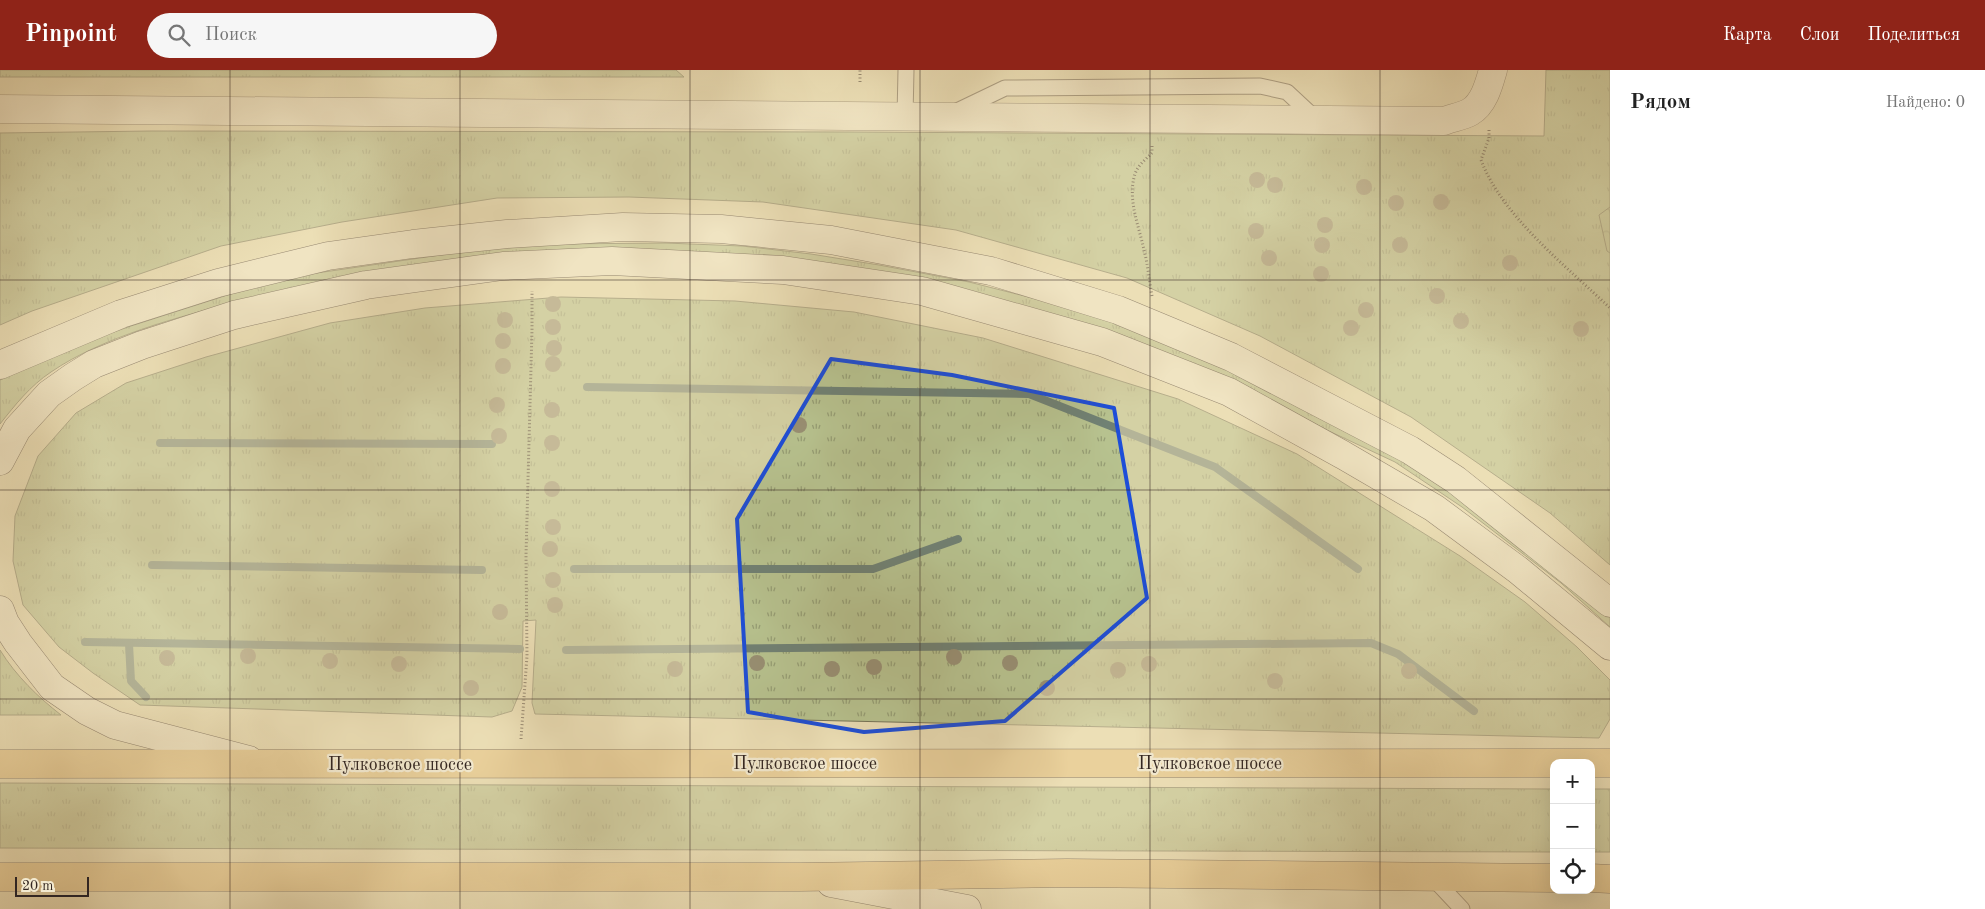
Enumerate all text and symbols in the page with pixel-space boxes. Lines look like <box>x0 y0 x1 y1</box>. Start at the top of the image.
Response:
search box <box>147 13 497 58</box>
icon: search <box>165 21 193 49</box>
text: Pinpoint <box>25 23 117 47</box>
text: Поиск <box>205 26 257 45</box>
text: Карта <box>1723 26 1772 44</box>
text: Слои <box>1800 26 1839 44</box>
text: Поделиться <box>1867 26 1960 44</box>
text: Рядом <box>1630 92 1691 113</box>
text: Найдено: 0 <box>1886 95 1965 111</box>
street label: Пулковское шоссе <box>733 755 877 773</box>
street label: Пулковское шоссе <box>1138 755 1282 773</box>
street label: Пулковское шоссе <box>328 756 472 774</box>
map controls <box>1550 759 1595 894</box>
button: + <box>1550 759 1595 804</box>
button: − <box>1550 804 1595 849</box>
button: locate <box>1550 849 1595 894</box>
scale bar <box>15 874 89 897</box>
text: 20 m <box>22 879 53 893</box>

